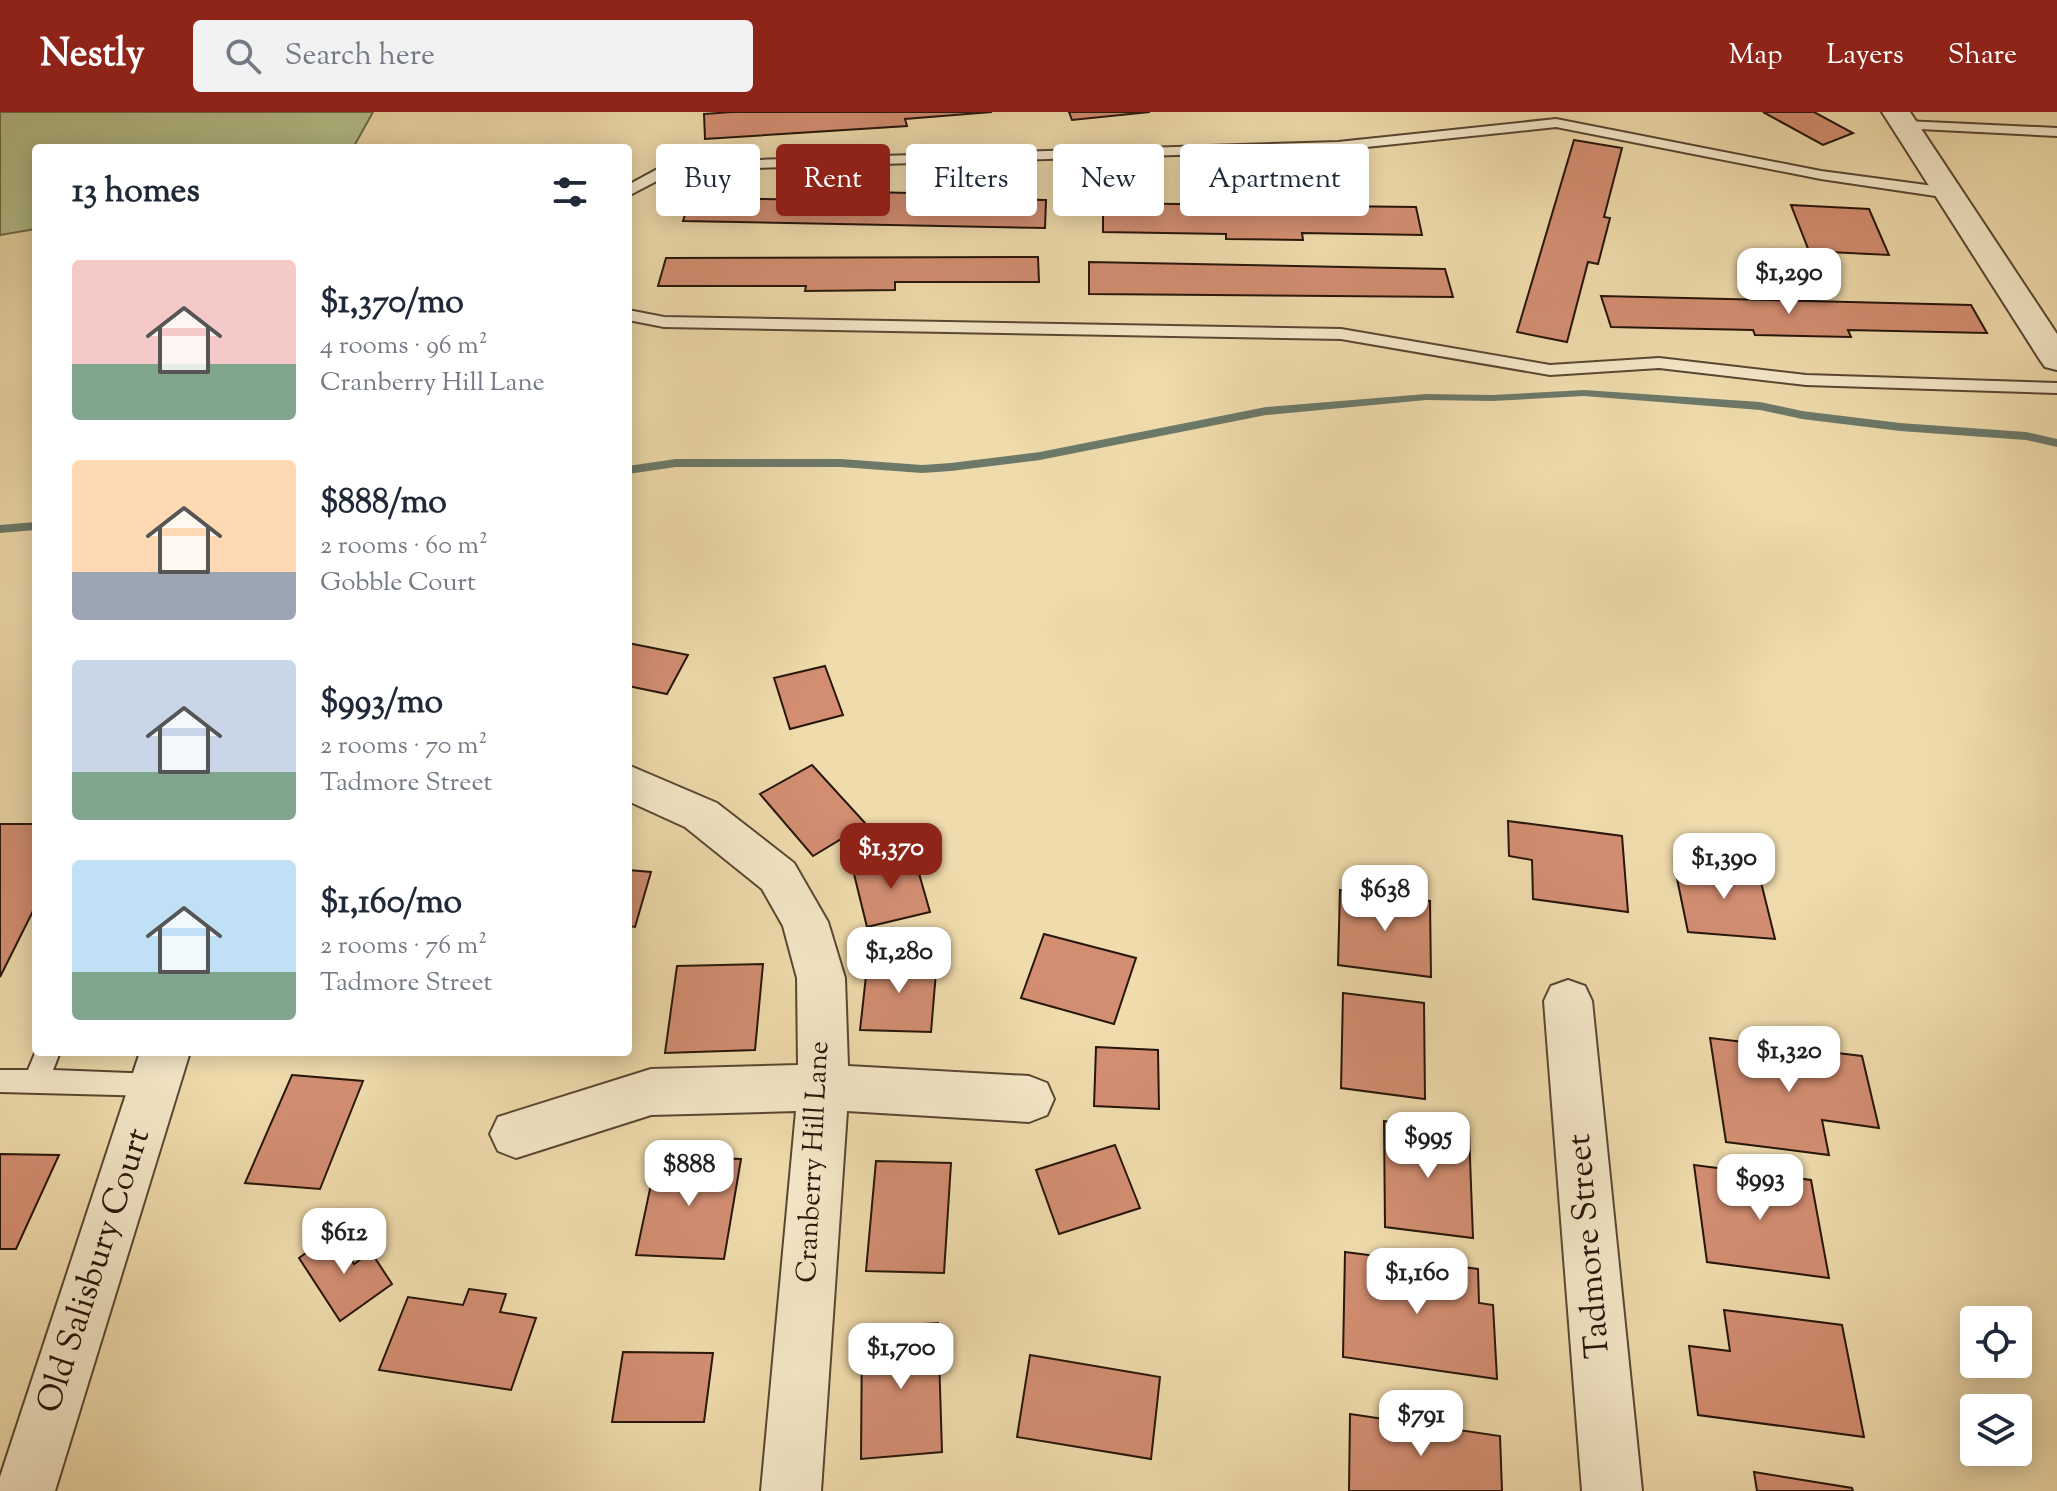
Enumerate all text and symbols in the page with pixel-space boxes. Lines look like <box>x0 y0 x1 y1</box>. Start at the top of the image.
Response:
search box <box>193 20 753 92</box>
text: Nestly <box>40 29 145 83</box>
icon: search <box>221 34 265 78</box>
text: Search here <box>285 35 435 78</box>
text: Map <box>1729 36 1782 76</box>
text: Layers <box>1826 36 1904 76</box>
text: Share <box>1948 36 2017 76</box>
chip: Buy <box>656 144 760 216</box>
chip: Rent <box>776 144 890 216</box>
chip: Filters <box>906 144 1037 216</box>
chip: New <box>1053 144 1164 216</box>
chip: Apartment <box>1180 144 1369 216</box>
text: 13 homes <box>72 168 200 217</box>
icon: filters <box>548 170 592 214</box>
pin: $1,290 <box>1724 248 1854 316</box>
text: $1,290 <box>1755 255 1823 292</box>
text: $1,370/mo <box>320 279 464 328</box>
icon: home <box>136 292 232 388</box>
text: 4 rooms · 96 m² <box>320 328 488 365</box>
text: Cranberry Hill Lane <box>320 365 545 402</box>
text: $888/mo <box>320 479 447 528</box>
icon: home <box>136 492 232 588</box>
text: 2 rooms · 60 m² <box>320 528 488 565</box>
text: Gobble Court <box>320 565 476 602</box>
text: $993/mo <box>320 679 443 728</box>
icon: home <box>136 692 232 788</box>
text: 2 rooms · 70 m² <box>320 728 487 765</box>
text: Tadmore Street <box>320 765 492 802</box>
pin: $1,370 <box>826 823 956 891</box>
text: $1,370 <box>858 830 924 867</box>
pin: $1,390 <box>1659 833 1789 901</box>
text: $1,390 <box>1691 840 1757 877</box>
pin: $638 <box>1338 865 1432 933</box>
text: $638 <box>1360 872 1410 909</box>
text: $1,160/mo <box>320 879 462 928</box>
icon: home <box>136 892 232 988</box>
pin: $1,280 <box>834 927 964 995</box>
text: 2 rooms · 76 m² <box>320 928 487 965</box>
text: $1,280 <box>865 934 933 971</box>
text: Tadmore Street <box>320 965 492 1002</box>
pin: $1,320 <box>1724 1026 1854 1094</box>
text: $1,320 <box>1756 1033 1822 1070</box>
street label: Cranberry Hill Lane <box>788 1040 840 1284</box>
pin: $995 <box>1381 1112 1475 1180</box>
text: $995 <box>1404 1119 1452 1156</box>
street label: Old Salisbury Court <box>26 1122 164 1420</box>
street label: Tadmore Street <box>1556 1131 1624 1360</box>
pin: $888 <box>642 1140 736 1208</box>
text: $888 <box>663 1147 715 1184</box>
pin: $993 <box>1713 1154 1807 1222</box>
text: $993 <box>1735 1161 1785 1198</box>
pin: $612 <box>297 1208 391 1276</box>
text: $612 <box>320 1215 368 1252</box>
pin: $1,160 <box>1352 1248 1482 1316</box>
text: $1,160 <box>1385 1255 1449 1292</box>
map controls <box>1960 1306 2032 1466</box>
button: locate <box>1960 1306 2032 1378</box>
pin: $1,700 <box>836 1323 966 1391</box>
text: $1,700 <box>866 1330 936 1367</box>
pin: $791 <box>1374 1390 1468 1458</box>
button: layers <box>1960 1394 2032 1466</box>
text: $791 <box>1397 1397 1445 1434</box>

